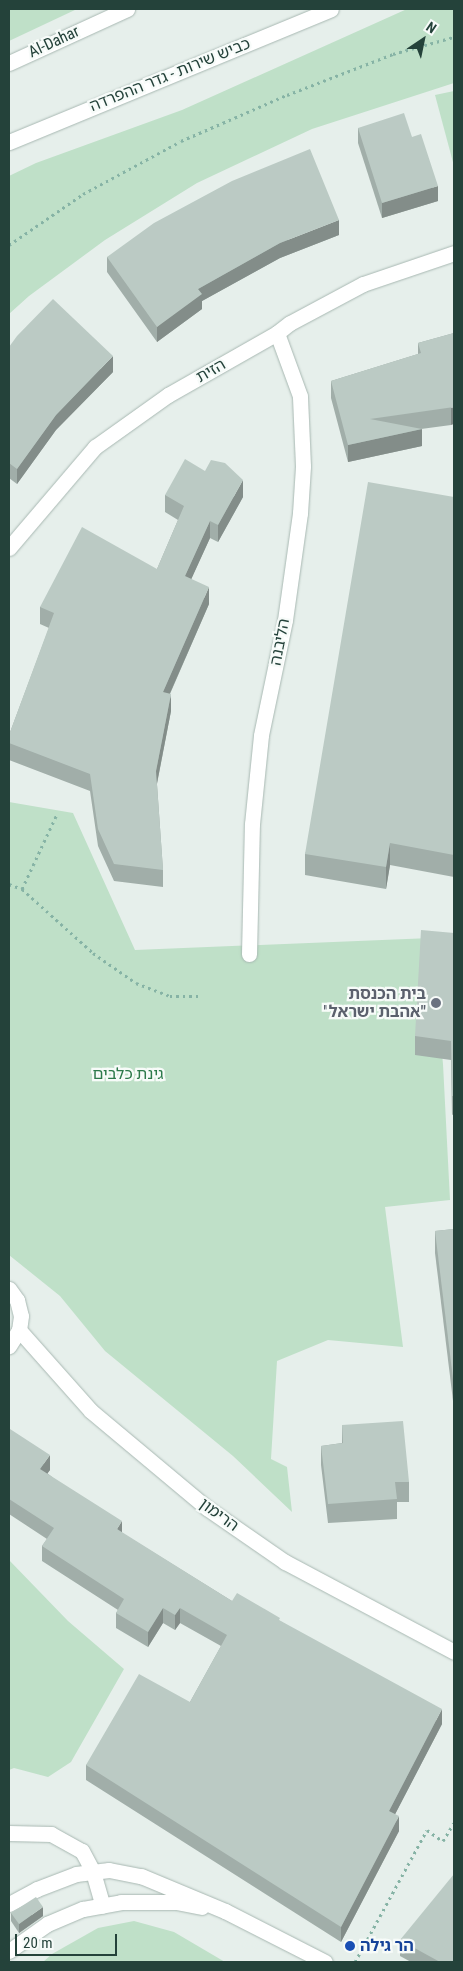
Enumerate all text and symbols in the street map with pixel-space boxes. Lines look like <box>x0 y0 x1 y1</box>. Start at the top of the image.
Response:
north arrow <box>398 15 448 65</box>
text: N <box>423 19 439 37</box>
street label: Al-Dahar <box>26 22 82 62</box>
street label: כביש שירות - גדר ההפרדה <box>87 34 253 116</box>
street label: הזית <box>193 355 229 387</box>
street label: הליבנה <box>266 617 294 667</box>
place label: בית הכנסת "אהבת ישראל" <box>324 984 426 1022</box>
marker: בית הכנסת "אהבת ישראל" <box>430 997 442 1009</box>
park label: גינת כלבים <box>92 1064 164 1084</box>
street label: הרימון <box>196 1494 242 1536</box>
scale bar <box>18 1924 120 1956</box>
text: 20 m <box>23 1934 53 1952</box>
place label: הר גילה <box>360 1936 414 1956</box>
marker: הר גילה <box>344 1940 356 1952</box>

